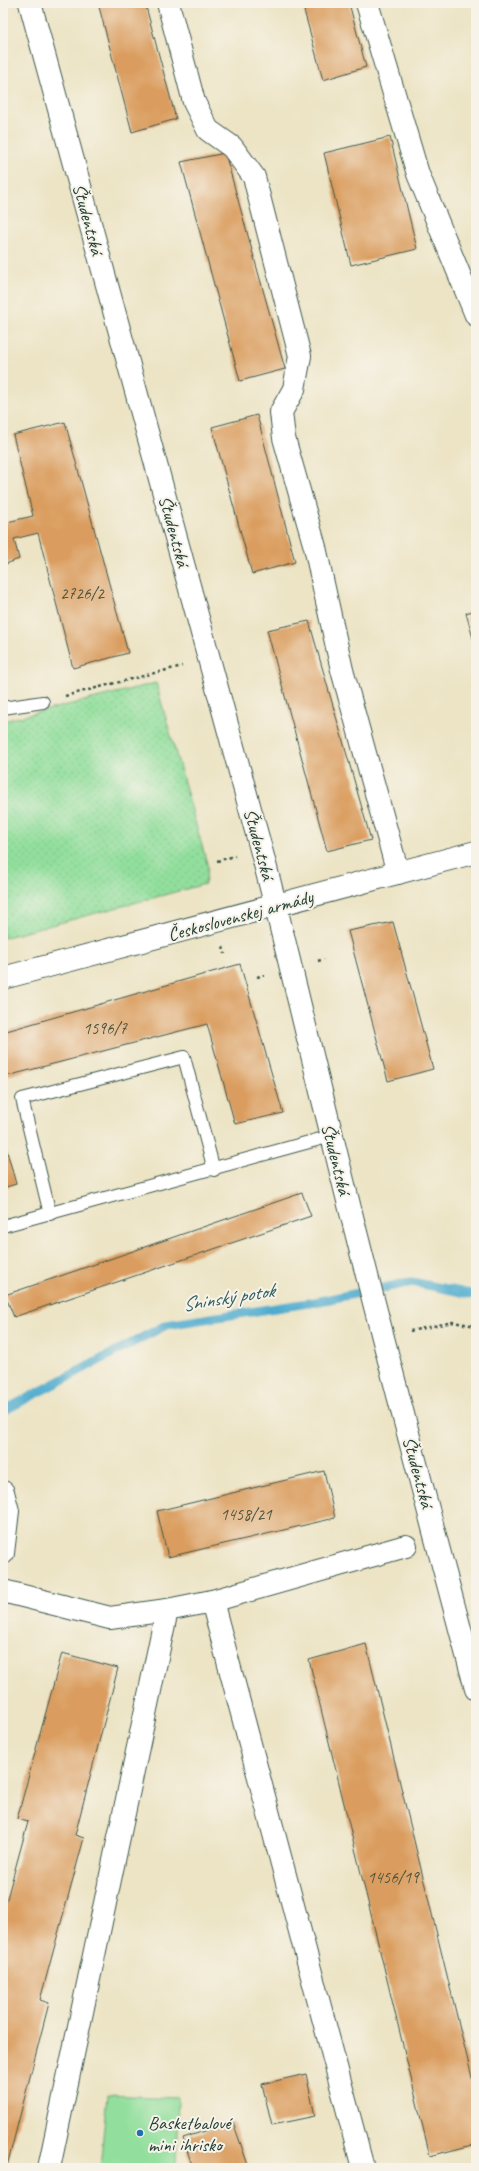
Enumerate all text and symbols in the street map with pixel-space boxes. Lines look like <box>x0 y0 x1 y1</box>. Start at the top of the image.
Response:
street label: Študentská <box>67 181 109 259</box>
street label: Študentská <box>153 493 195 571</box>
house number: 2726/2 <box>60 583 105 604</box>
street label: Študentská <box>238 806 280 884</box>
street label: Československej armády <box>165 885 317 947</box>
house number: 1596/7 <box>83 1018 128 1039</box>
street label: Študentská <box>316 1121 357 1199</box>
water label: Sninský potok <box>180 1277 279 1317</box>
street label: Študentská <box>397 1434 439 1512</box>
house number: 1458/21 <box>220 1504 273 1525</box>
house number: 1456/19 <box>367 1867 420 1888</box>
place label: Basketbalové mini ihrisko <box>148 2111 233 2157</box>
marker: Basketbalové mini ihrisko <box>135 2128 145 2138</box>

